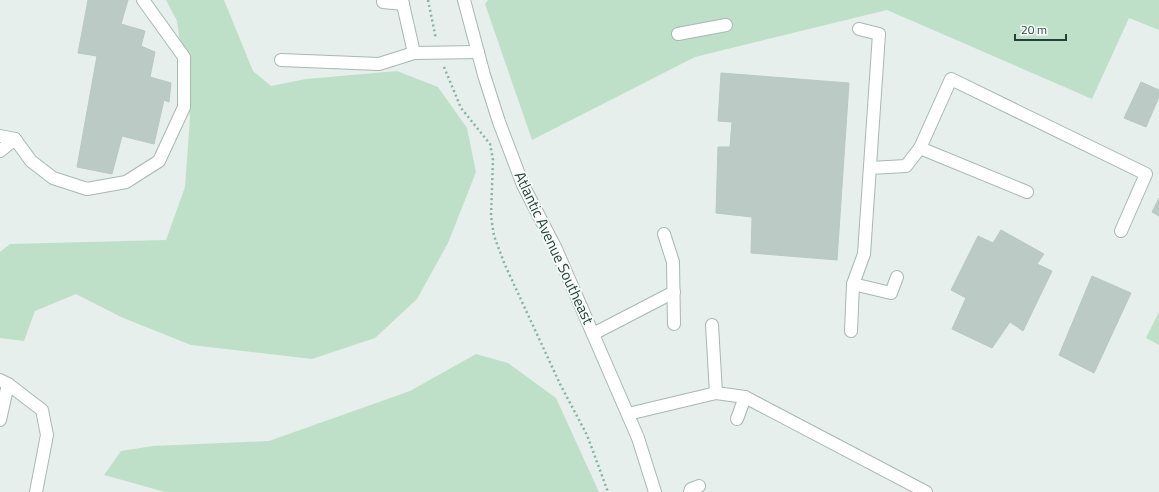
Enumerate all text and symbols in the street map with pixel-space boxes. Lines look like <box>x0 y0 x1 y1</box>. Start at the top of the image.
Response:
scale bar <box>1015 16 1066 42</box>
text: 20 m <box>1021 20 1047 39</box>
street label: Atlantic Avenue Southeast <box>509 168 600 329</box>

